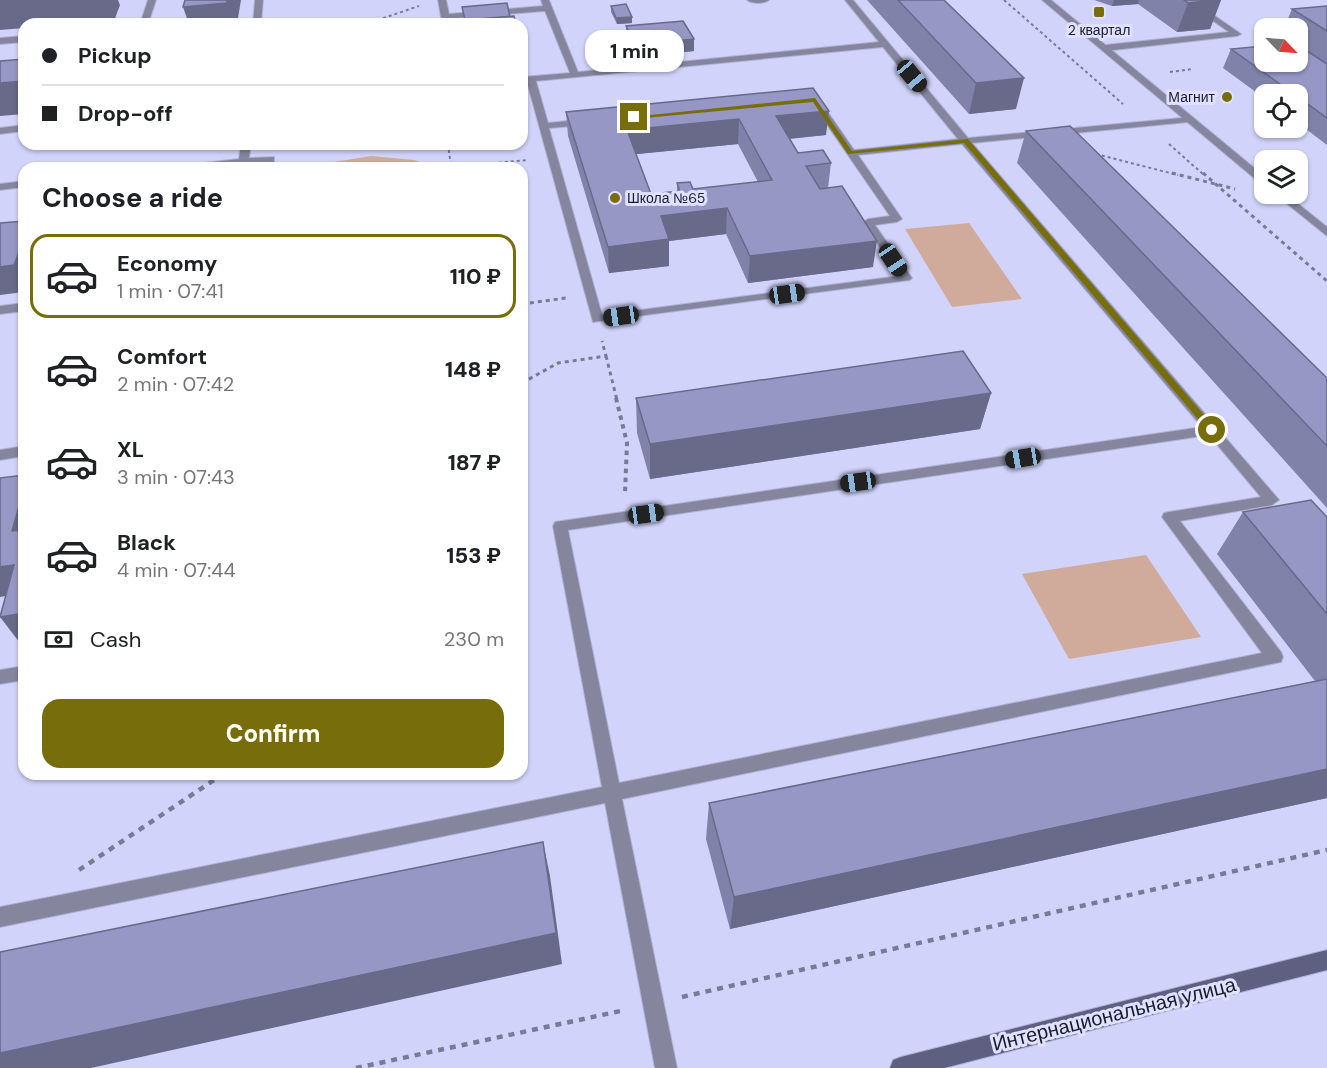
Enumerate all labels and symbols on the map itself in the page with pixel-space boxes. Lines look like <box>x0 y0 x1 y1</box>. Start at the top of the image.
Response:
marker: 2 квартал <box>1092 5 1106 19</box>
north arrow <box>1254 18 1308 72</box>
place label: 2 квартал <box>1068 21 1130 39</box>
callout: 1 min <box>584 30 684 72</box>
car <box>894 56 930 96</box>
place label: Магнит <box>1168 88 1216 106</box>
marker: Магнит <box>1220 90 1234 104</box>
route end <box>620 103 647 130</box>
place label: Школа №65 <box>627 189 705 207</box>
marker: Школа №65 <box>608 191 622 205</box>
car <box>875 240 911 280</box>
car <box>768 283 806 305</box>
car <box>602 305 640 327</box>
route start <box>1198 416 1225 443</box>
car <box>1004 446 1042 470</box>
car <box>839 471 877 493</box>
car <box>627 503 665 525</box>
street label: Интернациональная улица <box>990 971 1239 1057</box>

